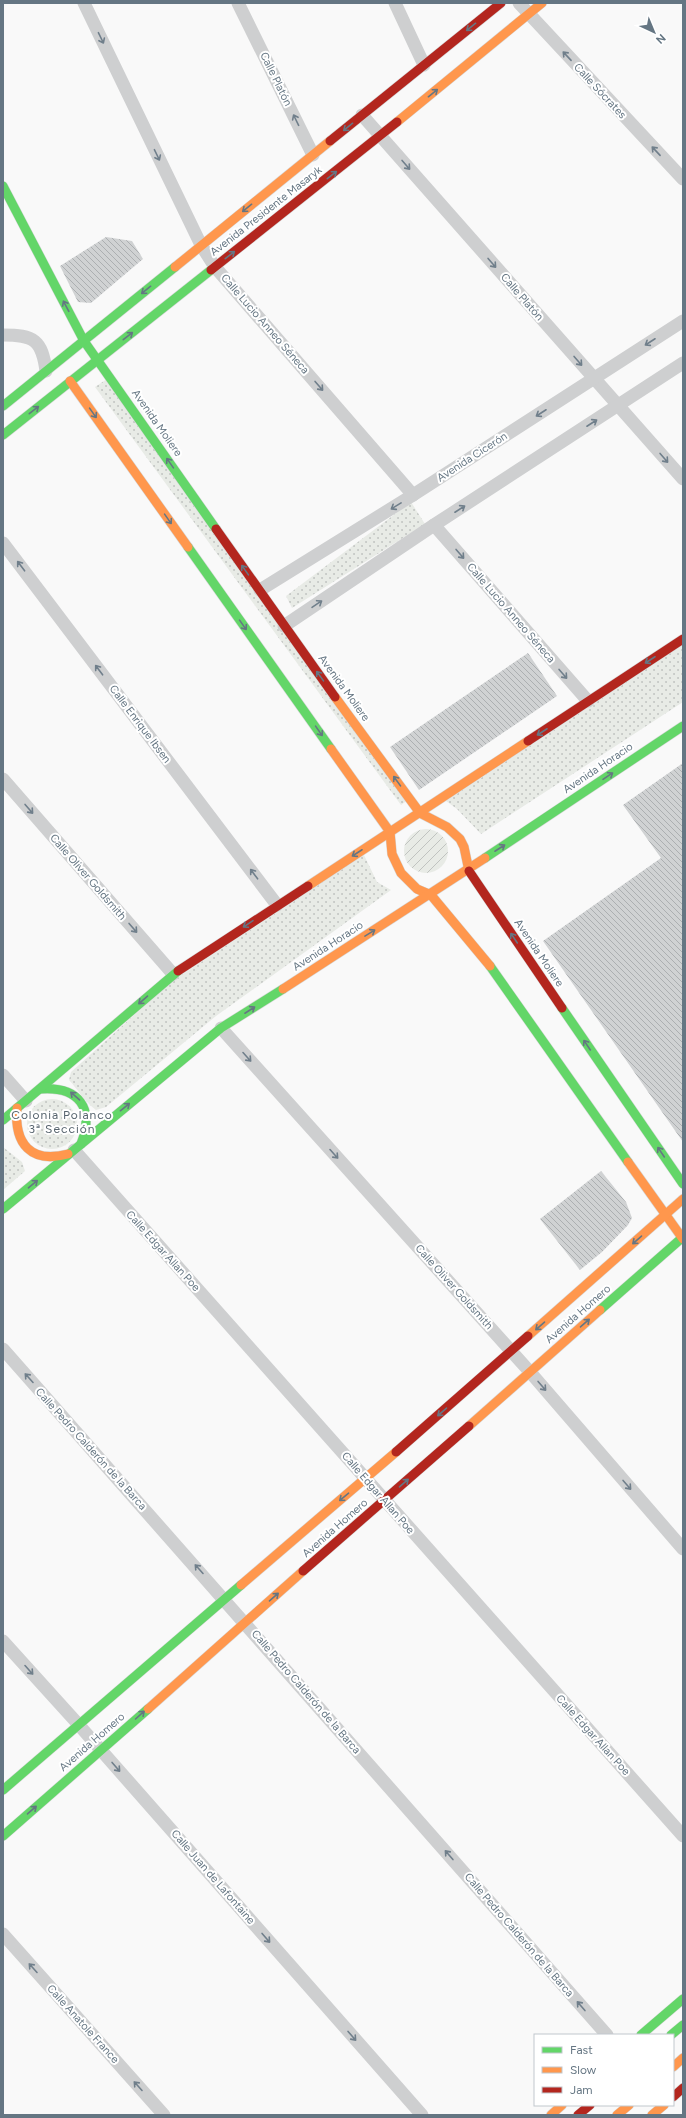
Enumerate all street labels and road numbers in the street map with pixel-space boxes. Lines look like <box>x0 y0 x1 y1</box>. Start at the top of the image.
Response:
street label: Calle Platón <box>257 50 295 108</box>
street label: Calle Sócrates <box>571 61 629 121</box>
street label: Avenida Presidente Masaryk <box>208 163 325 259</box>
street label: Calle Lucio Anneo Séneca <box>218 271 312 377</box>
street label: Calle Platón <box>498 271 546 323</box>
street label: Avenida Moliere <box>129 387 185 459</box>
street label: Avenida Cicerón <box>434 429 510 485</box>
street label: Calle Lucio Anneo Séneca <box>464 560 558 666</box>
street label: Avenida Moliere <box>316 652 372 724</box>
street label: Calle Enrique Ibsen <box>107 683 173 765</box>
street label: Avenida Horacio <box>561 740 635 796</box>
street label: Calle Oliver Goldsmith <box>47 831 129 923</box>
street label: Avenida Moliere <box>512 917 566 989</box>
street label: Avenida Horacio <box>290 918 366 974</box>
street label: Calle Edgar Allan Poe <box>123 1208 203 1294</box>
street label: Calle Oliver Goldsmith <box>413 1242 495 1332</box>
street label: Avenida Homero <box>543 1282 613 1346</box>
street label: Calle Pedro Calderón de la Barca <box>33 1385 149 1513</box>
street label: Calle Edgar Allan Poe <box>339 1450 417 1536</box>
street label: Avenida Homero <box>300 1496 370 1560</box>
street label: Calle Pedro Calderón de la Barca <box>249 1628 363 1756</box>
street label: Calle Edgar Allan Poe <box>553 1692 633 1778</box>
street label: Avenida Homero <box>57 1710 127 1774</box>
street label: Calle Juan de Lafontaine <box>168 1827 258 1927</box>
street label: Calle Pedro Calderón de la Barca <box>462 1871 576 1999</box>
street label: Calle Anatole France <box>44 1982 122 2066</box>

